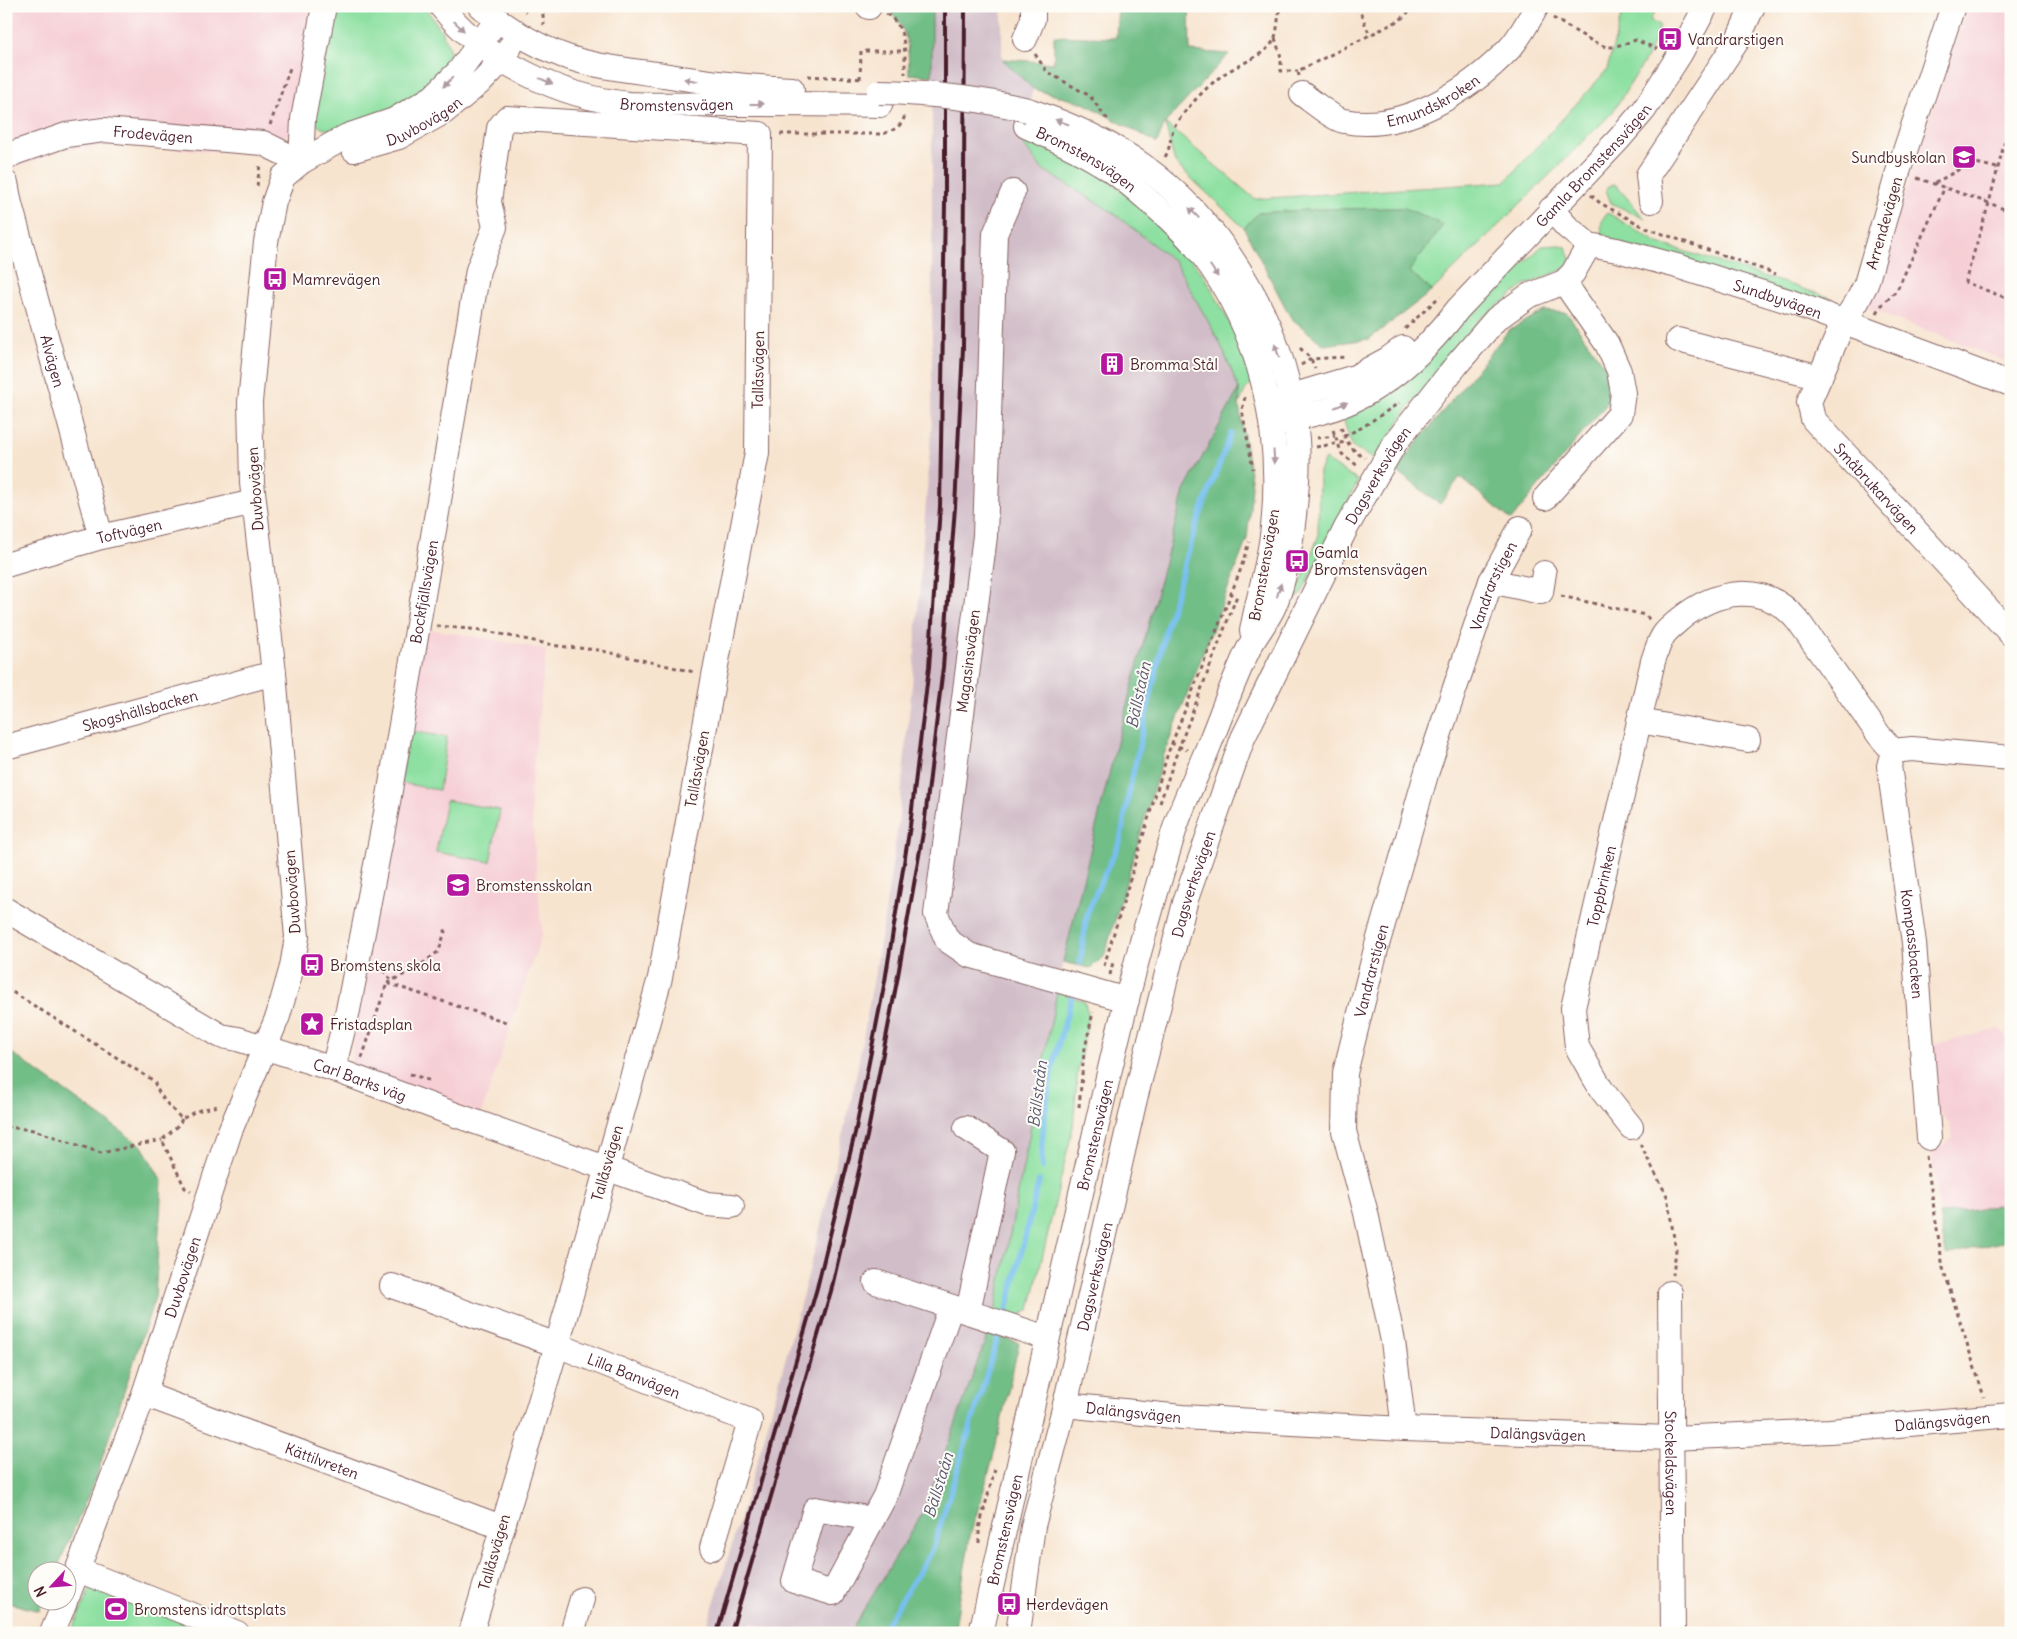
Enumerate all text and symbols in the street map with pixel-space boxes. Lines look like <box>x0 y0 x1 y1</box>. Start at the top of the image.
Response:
one-way arrow <box>452 20 464 32</box>
bus stop icon: Vandrarstigen <box>1657 26 1683 52</box>
place label: Vandrarstigen <box>1688 30 1784 49</box>
street label: Emundskroken <box>1385 70 1483 130</box>
one-way arrow <box>682 75 698 83</box>
one-way arrow <box>442 76 454 88</box>
one-way arrow <box>539 77 554 85</box>
street label: Duvbovägen <box>384 92 466 150</box>
street label: Bromstensvägen <box>619 94 734 114</box>
one-way arrow <box>749 100 765 108</box>
street label: Gamla Bromstensvägen <box>1531 100 1655 231</box>
one-way arrow <box>1054 117 1069 125</box>
street label: Frodevägen <box>112 121 194 147</box>
street label: Bromstensvägen <box>1033 122 1141 196</box>
school or university icon: Sundbyskolan <box>1951 144 1977 170</box>
place label: Sundbyskolan <box>1851 148 1946 167</box>
street label: Arrendevägen <box>1862 174 1906 272</box>
one-way arrow <box>1189 207 1201 219</box>
one-way arrow <box>1209 264 1219 278</box>
bus stop icon: Mamrevägen <box>262 266 288 292</box>
place label: Mamrevägen <box>292 270 381 289</box>
street label: Sundbyvägen <box>1731 275 1825 322</box>
street label: Tallåsvägen <box>748 330 768 409</box>
street label: Alvägen <box>37 332 69 390</box>
one-way arrow <box>1273 344 1280 359</box>
building icon: Bromma Stål <box>1099 351 1125 377</box>
place label: Bromma Stål <box>1130 355 1218 374</box>
one-way arrow <box>1334 401 1349 409</box>
street label: Dagsverksvägen <box>1341 422 1415 527</box>
street label: Småbrukarvägen <box>1830 439 1923 537</box>
street label: Duvbovägen <box>243 446 267 532</box>
one-way arrow <box>1271 449 1279 465</box>
street label: Bromstensvägen <box>1245 507 1283 623</box>
street label: Toftvägen <box>94 514 164 547</box>
street label: Vandrarstigen <box>1465 537 1521 633</box>
street label: Bockfjällsvägen <box>405 538 442 645</box>
place label: Gamla Bromstensvägen <box>1314 543 1428 579</box>
bus stop icon: Gamla Bromstensvägen <box>1284 548 1310 574</box>
one-way arrow <box>1275 582 1283 597</box>
street label: Magasinsvägen <box>952 608 984 714</box>
water label: Bällstaån <box>1121 659 1155 730</box>
street label: Skogshällsbacken <box>80 685 200 735</box>
street label: Tallåsvägen <box>681 728 713 809</box>
street label: Dagsverksvägen <box>1167 828 1219 939</box>
street label: Toppbrinken <box>1582 843 1620 929</box>
street label: Duvbovägen <box>280 849 304 935</box>
school or university icon: Bromstensskolan <box>445 872 471 898</box>
place label: Bromstensskolan <box>476 876 592 895</box>
street label: Kompassbacken <box>1897 888 1928 1000</box>
street label: Vandrarstigen <box>1350 921 1392 1019</box>
bus stop icon: Bromstens skola <box>299 952 325 978</box>
place label: Bromstens skola <box>330 956 441 975</box>
place icon: Fristadsplan <box>299 1011 325 1037</box>
place label: Fristadsplan <box>330 1015 413 1034</box>
street label: Carl Barks väg <box>311 1054 409 1105</box>
water label: Bällstaån <box>1023 1059 1051 1128</box>
street label: Bromstensvägen <box>1072 1077 1117 1192</box>
street label: Tallåsvägen <box>587 1122 627 1203</box>
street label: Dagsverksvägen <box>1073 1220 1116 1333</box>
street label: Duvbovägen <box>160 1234 204 1320</box>
street label: Lilla Banvägen <box>585 1348 684 1402</box>
street label: Dalängsvägen <box>1085 1398 1183 1426</box>
street label: Dalängsvägen <box>1894 1407 1991 1435</box>
street label: Stockeldsvägen <box>1662 1411 1681 1516</box>
street label: Dalängsvägen <box>1490 1422 1587 1445</box>
street label: Kättilvreten <box>282 1438 362 1483</box>
water label: Bällstaån <box>919 1449 958 1520</box>
street label: Bromstensvägen <box>983 1472 1026 1587</box>
street label: Tallåsvägen <box>474 1511 514 1592</box>
north arrow <box>28 1562 78 1612</box>
text: N <box>30 1583 51 1600</box>
bus stop icon: Herdevägen <box>996 1591 1022 1617</box>
place label: Herdevägen <box>1026 1595 1109 1614</box>
sports icon: Bromstens idrottsplats <box>103 1596 129 1622</box>
place label: Bromstens idrottsplats <box>134 1600 286 1619</box>

